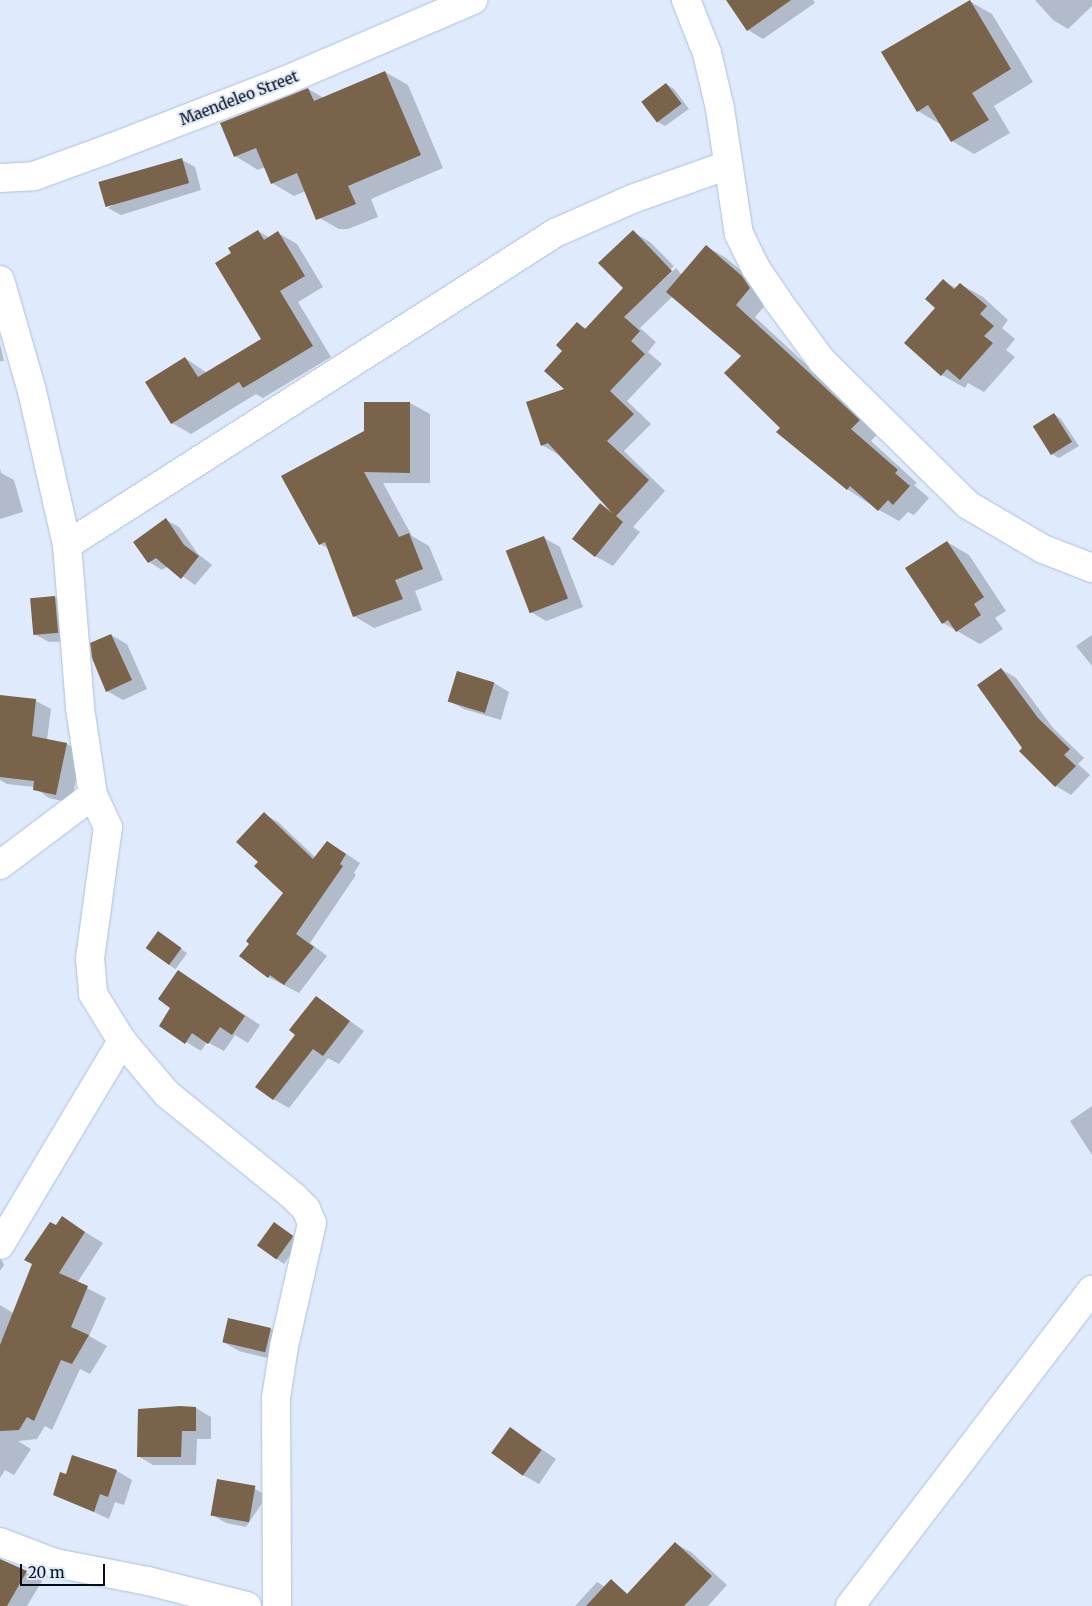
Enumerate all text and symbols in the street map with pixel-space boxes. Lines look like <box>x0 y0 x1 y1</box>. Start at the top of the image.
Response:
street label: Maendeleo Street <box>177 67 301 129</box>
scale bar <box>22 1554 108 1586</box>
text: 20 m <box>28 1563 65 1582</box>

